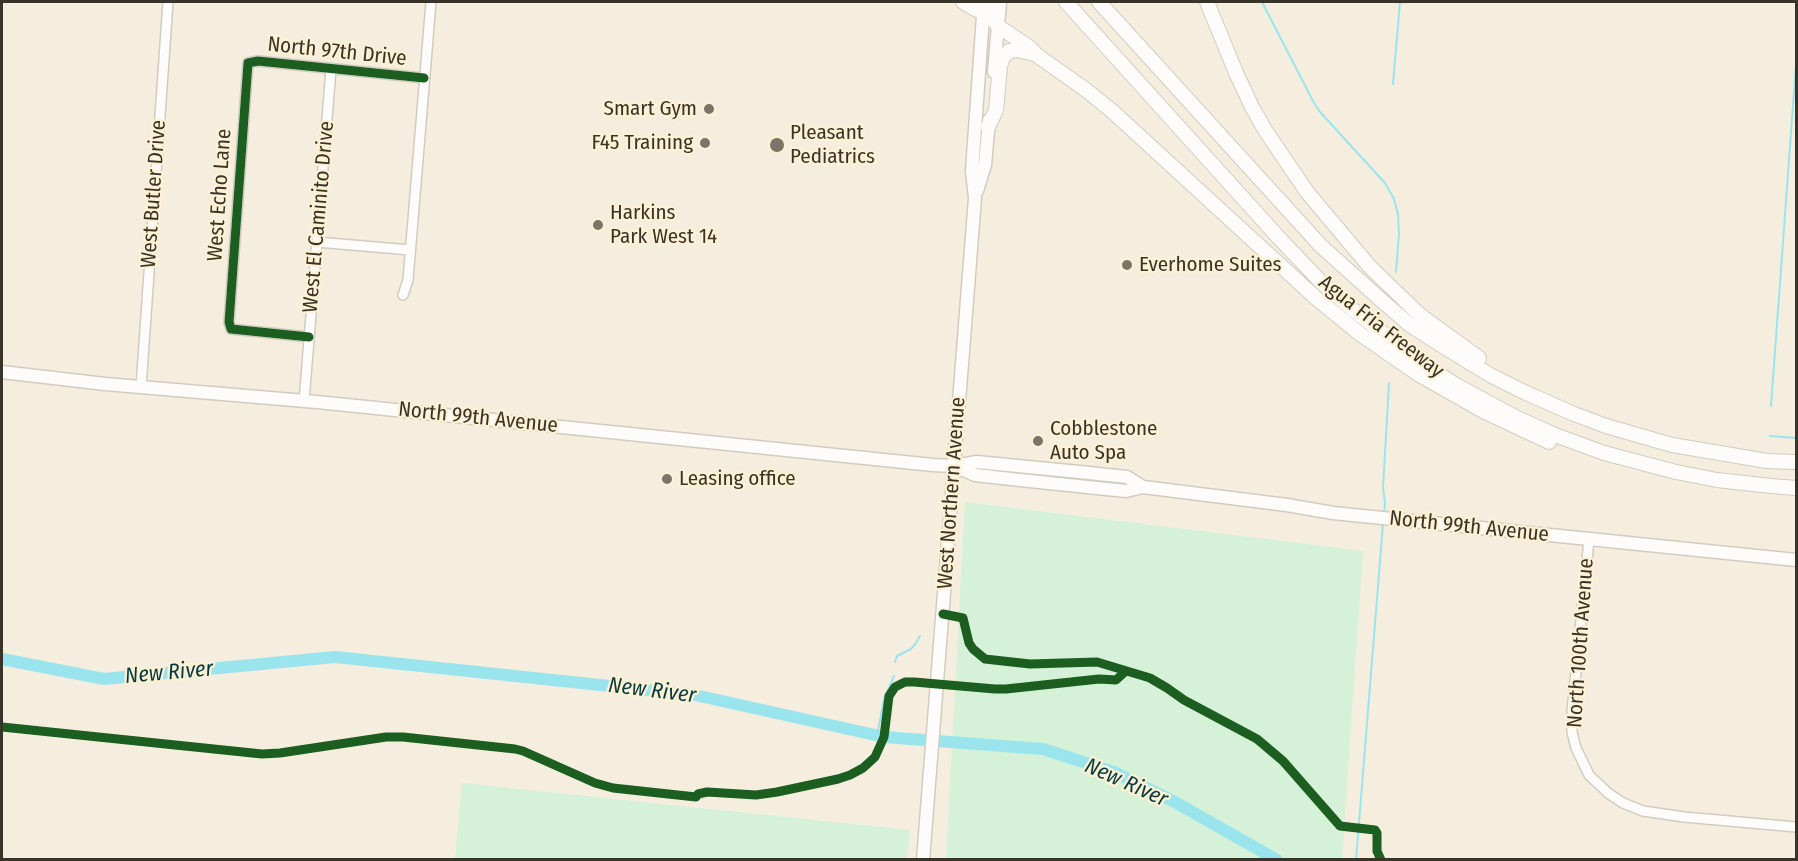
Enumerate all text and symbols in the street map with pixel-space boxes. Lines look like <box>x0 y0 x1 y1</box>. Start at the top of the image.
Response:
street label: North 97th Drive <box>266 32 408 72</box>
place label: Smart Gym <box>603 96 697 122</box>
marker: Smart Gym <box>702 102 716 116</box>
street label: West Butler Drive <box>136 119 172 269</box>
street label: West El Caminito Drive <box>298 120 340 314</box>
place label: Pleasant Pediatrics <box>790 120 875 170</box>
street label: West Echo Lane <box>203 128 237 262</box>
place label: F45 Training <box>591 130 693 156</box>
marker: F45 Training <box>698 136 712 150</box>
marker: Pleasant Pediatrics <box>768 136 786 154</box>
place label: Harkins Park West 14 <box>610 200 717 250</box>
marker: Harkins Park West 14 <box>591 218 605 232</box>
place label: Everhome Suites <box>1139 252 1282 278</box>
marker: Everhome Suites <box>1120 258 1134 272</box>
street label: Agua Fria Freeway <box>1313 270 1449 384</box>
street label: West Northern Avenue <box>933 396 971 590</box>
street label: North 99th Avenue <box>397 397 559 439</box>
place label: Cobblestone Auto Spa <box>1050 416 1157 466</box>
marker: Cobblestone Auto Spa <box>1031 434 1045 448</box>
place label: Leasing office <box>679 466 796 492</box>
marker: Leasing office <box>660 472 674 486</box>
street label: North 99th Avenue <box>1388 506 1550 548</box>
street label: North 100th Avenue <box>1563 557 1599 729</box>
water label: New River <box>124 656 214 690</box>
water label: New River <box>607 673 697 709</box>
water label: New River <box>1080 753 1172 813</box>

